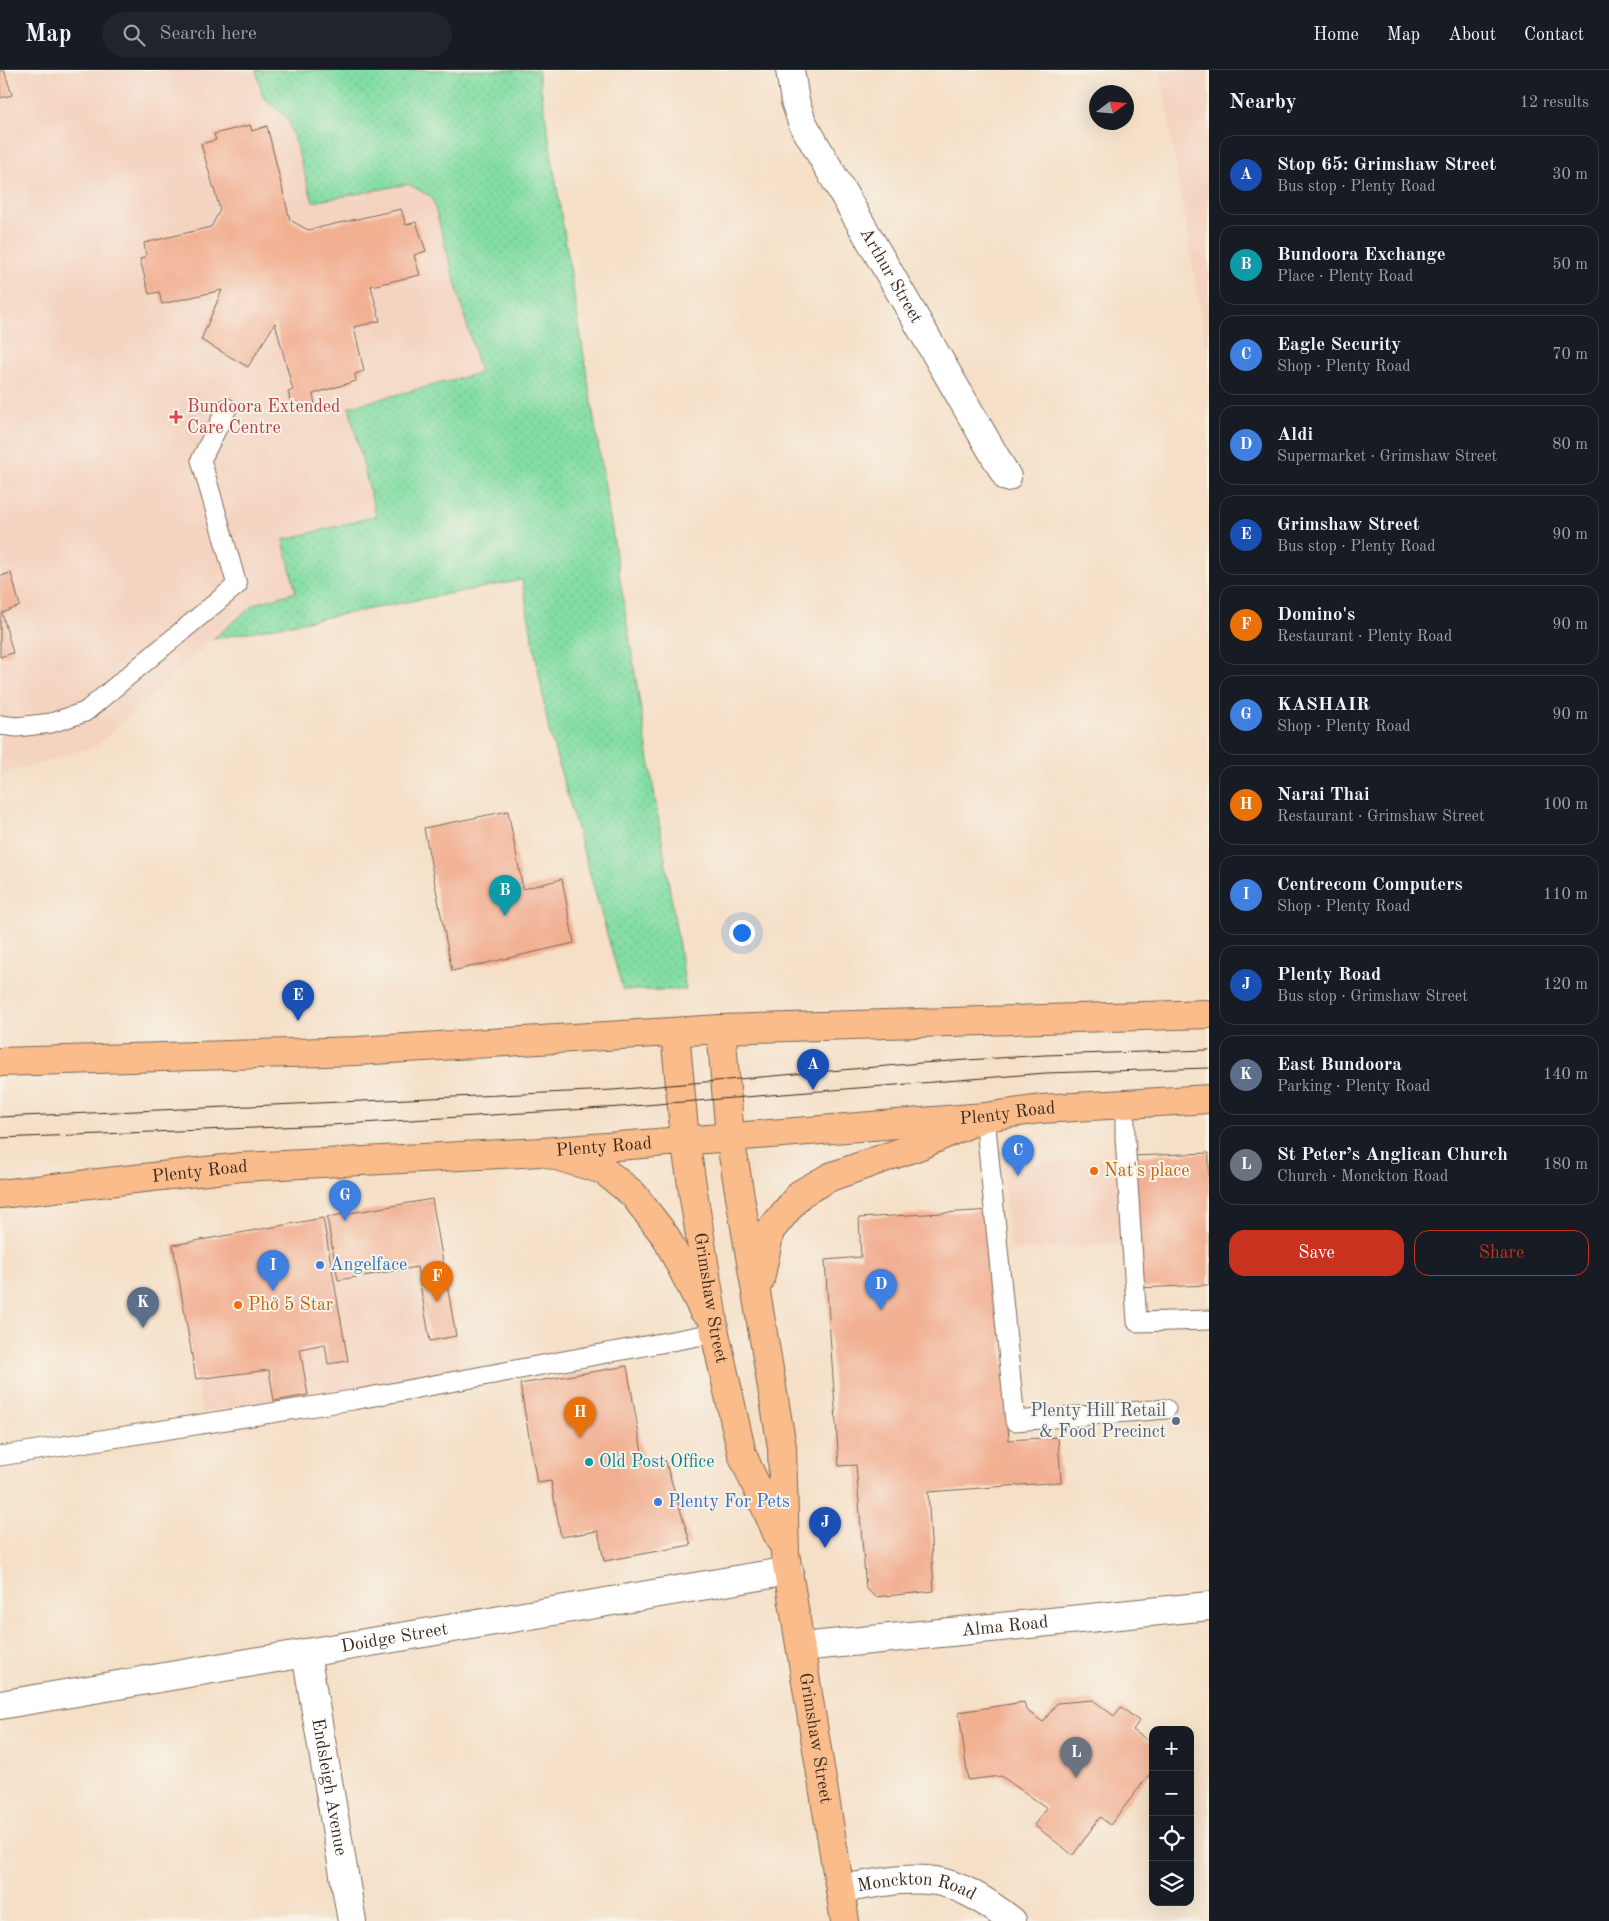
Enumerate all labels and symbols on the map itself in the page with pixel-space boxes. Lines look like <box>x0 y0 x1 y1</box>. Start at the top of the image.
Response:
north arrow <box>1089 85 1134 130</box>
street label: Arthur Street <box>856 225 925 327</box>
place label: Bundoora Extended Care Centre <box>187 398 340 437</box>
marker: Bundoora Extended Care Centre <box>169 410 183 424</box>
pin: B <box>489 875 521 916</box>
your location <box>729 920 755 946</box>
pin: E <box>282 980 314 1021</box>
pin: A <box>797 1049 829 1090</box>
street label: Plenty Road <box>959 1099 1056 1128</box>
street label: Plenty Road <box>555 1134 653 1160</box>
pin: C <box>1002 1135 1034 1176</box>
street label: Plenty Road <box>151 1158 248 1186</box>
place label: Nat's place <box>1104 1162 1189 1180</box>
marker: Nat's place <box>1088 1165 1100 1177</box>
pin: G <box>329 1180 361 1221</box>
street label: Grimshaw Street <box>691 1231 731 1365</box>
pin: I <box>257 1250 289 1291</box>
place label: Angelface <box>330 1256 407 1274</box>
marker: Angelface <box>314 1259 326 1271</box>
pin: F <box>421 1261 453 1302</box>
pin: D <box>865 1269 897 1310</box>
pin: K <box>127 1287 159 1328</box>
place label: Phở 5 Star <box>248 1296 334 1314</box>
marker: Phở 5 Star <box>232 1299 244 1311</box>
pin: H <box>564 1397 596 1438</box>
place label: Plenty Hill Retail & Food Precinct <box>1030 1402 1166 1441</box>
marker: Plenty Hill Retail & Food Precinct <box>1170 1415 1182 1427</box>
place label: Old Post Office <box>599 1453 715 1471</box>
marker: Old Post Office <box>583 1456 595 1468</box>
place label: Plenty For Pets <box>668 1493 790 1511</box>
marker: Plenty For Pets <box>652 1496 664 1508</box>
pin: J <box>809 1507 841 1548</box>
street label: Alma Road <box>961 1613 1049 1640</box>
street label: Doidge Street <box>340 1620 449 1656</box>
street label: Grimshaw Street <box>796 1671 835 1805</box>
street label: Endsleigh Avenue <box>308 1717 350 1857</box>
pin: L <box>1060 1737 1092 1778</box>
street label: Monckton Road <box>856 1870 979 1904</box>

